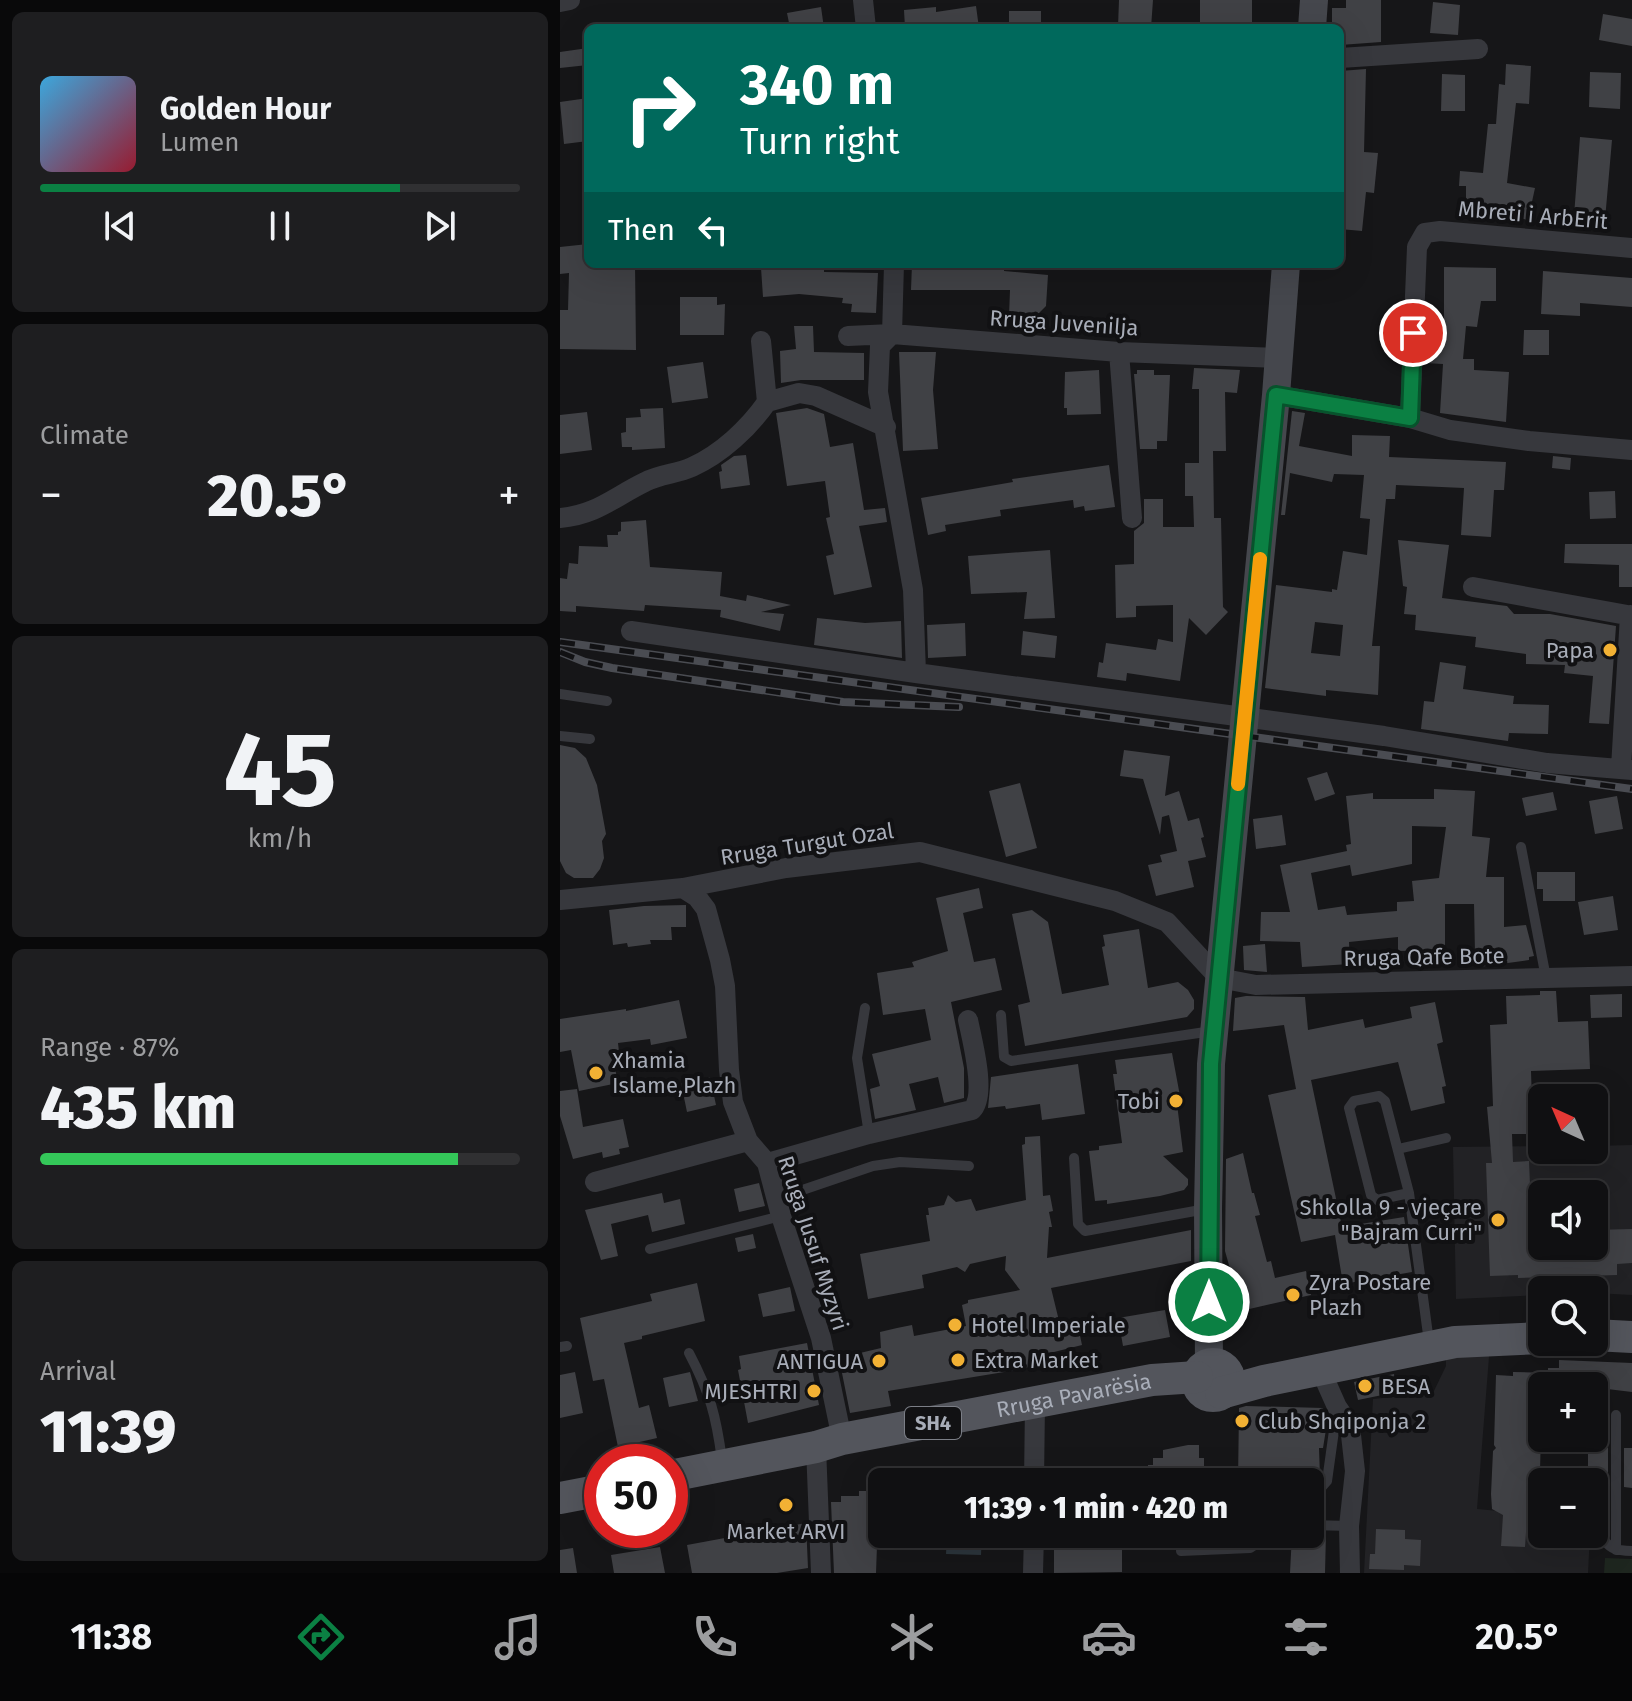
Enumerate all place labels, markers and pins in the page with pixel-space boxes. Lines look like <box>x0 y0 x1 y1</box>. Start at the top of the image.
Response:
pin <box>1379 299 1447 367</box>
place label: Papa <box>1546 637 1594 664</box>
marker: Papa <box>1601 641 1619 659</box>
place label: Xhamia Islame,Plazh <box>612 1047 736 1099</box>
marker: Xhamia Islame,Plazh <box>587 1064 605 1082</box>
place label: Tobi <box>1118 1088 1160 1115</box>
marker: Tobi <box>1167 1092 1185 1110</box>
place label: Shkolla 9 - vjeçare "Bajram Curri" <box>1299 1194 1482 1246</box>
marker: Shkolla 9 - vjeçare "Bajram Curri" <box>1489 1211 1507 1229</box>
place label: Zyra Postare Plazh <box>1309 1269 1431 1321</box>
marker: Zyra Postare Plazh <box>1284 1286 1302 1304</box>
place label: Hotel Imperiale <box>971 1312 1126 1339</box>
marker: Hotel Imperiale <box>946 1316 964 1334</box>
place label: Extra Market <box>974 1347 1099 1374</box>
place label: ANTIGUA <box>777 1348 863 1375</box>
marker: Extra Market <box>949 1351 967 1369</box>
marker: ANTIGUA <box>870 1352 888 1370</box>
place label: BESA <box>1381 1373 1431 1400</box>
marker: BESA <box>1356 1377 1374 1395</box>
place label: MJESHTRI <box>705 1378 798 1405</box>
marker: MJESHTRI <box>805 1382 823 1400</box>
place label: Club Shqiponja 2 <box>1258 1408 1426 1435</box>
marker: Club Shqiponja 2 <box>1233 1412 1251 1430</box>
marker: Market ARVI <box>777 1496 795 1514</box>
place label: Market ARVI <box>727 1518 845 1545</box>

